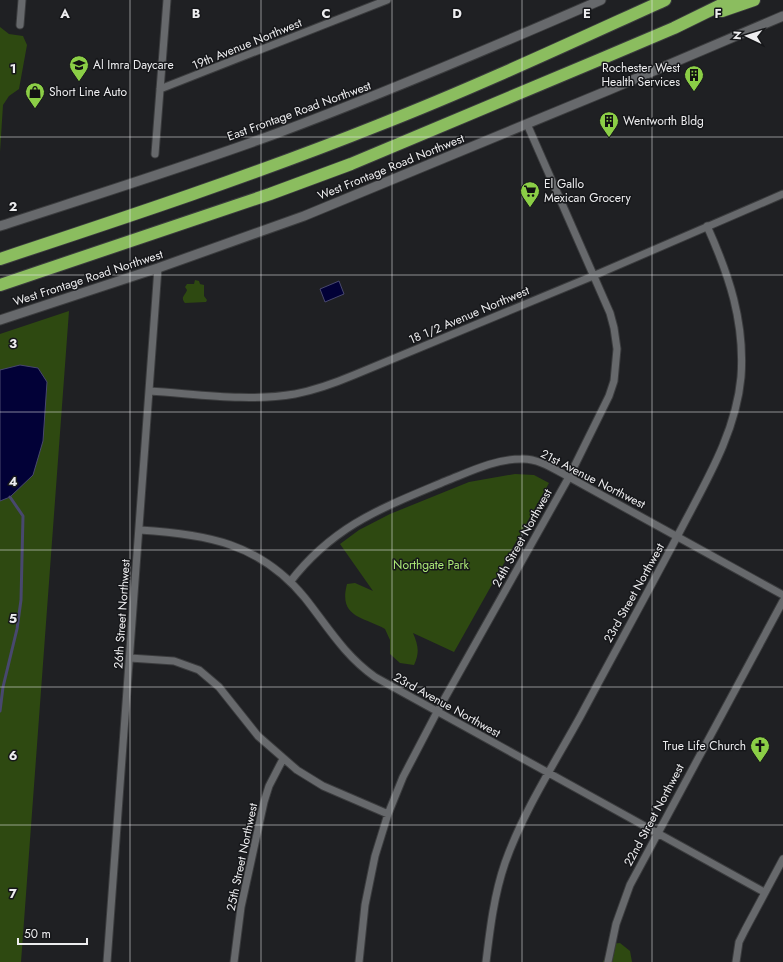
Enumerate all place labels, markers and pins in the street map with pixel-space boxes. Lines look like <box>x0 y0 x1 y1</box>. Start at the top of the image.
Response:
school or university icon: Al Imra Daycare <box>68 54 90 82</box>
place label: Al Imra Daycare <box>93 56 174 74</box>
place label: Rochester West Health Services <box>602 59 680 91</box>
building icon: Rochester West Health Services <box>683 64 705 92</box>
shop icon: Short Line Auto <box>24 81 46 109</box>
place label: Short Line Auto <box>49 83 127 101</box>
building icon: Wentworth Bldg <box>598 110 620 138</box>
place label: Wentworth Bldg <box>623 112 704 130</box>
place label: El Gallo Mexican Grocery <box>544 175 631 207</box>
supermarket icon: El Gallo Mexican Grocery <box>519 180 541 208</box>
church icon: True Life Church <box>749 735 771 763</box>
place label: True Life Church <box>663 737 746 755</box>

